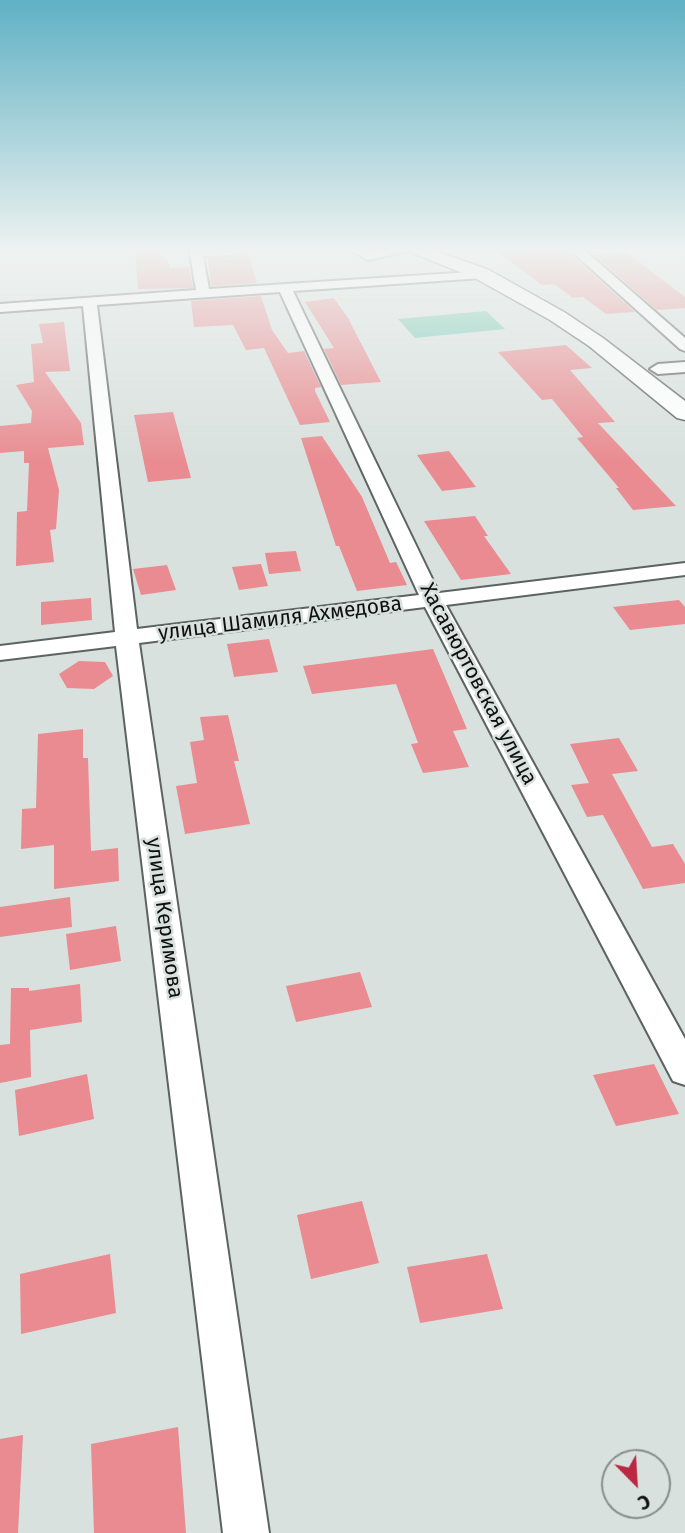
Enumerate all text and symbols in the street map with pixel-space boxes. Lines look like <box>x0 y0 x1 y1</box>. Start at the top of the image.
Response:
street label: Хасавюртовская улица <box>414 579 542 789</box>
street label: улица Шамиля Ахмедова <box>157 592 403 646</box>
street label: улица Керимова <box>140 836 188 1000</box>
north arrow <box>601 1449 671 1519</box>
text: С <box>634 1489 654 1515</box>

